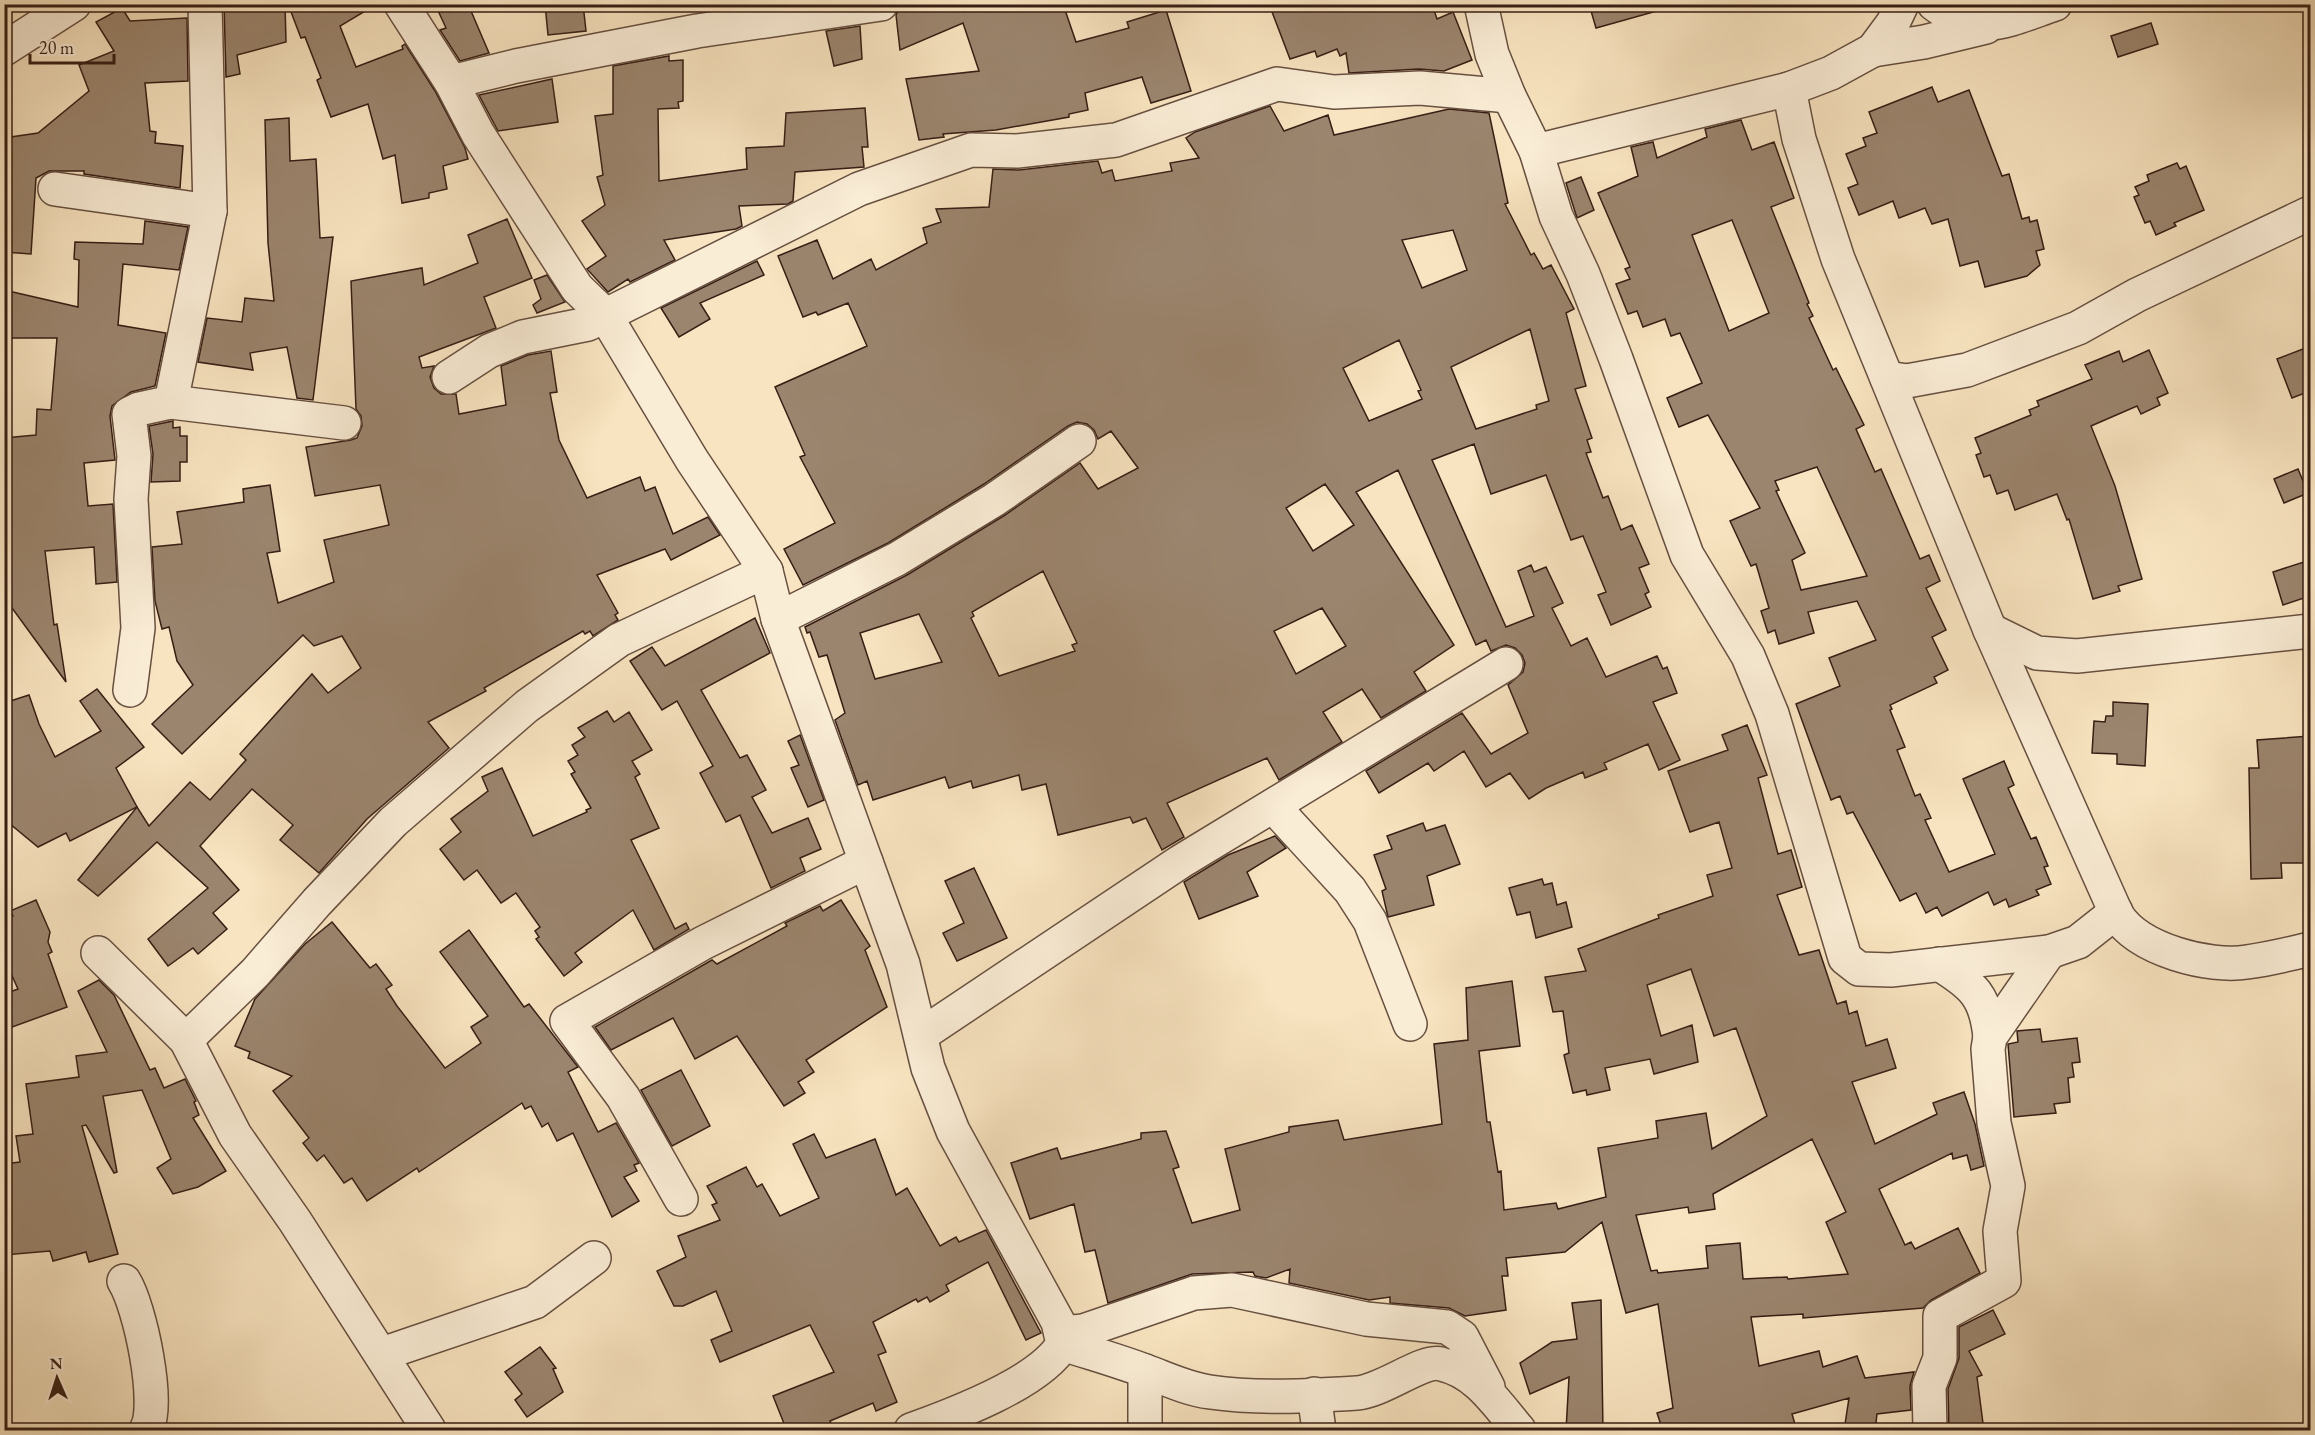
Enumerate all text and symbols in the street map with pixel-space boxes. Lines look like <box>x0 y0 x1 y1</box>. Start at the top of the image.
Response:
scale bar <box>30 27 114 65</box>
text: 20 m <box>39 36 74 59</box>
north arrow <box>27 1348 87 1408</box>
text: N <box>49 1353 63 1374</box>

